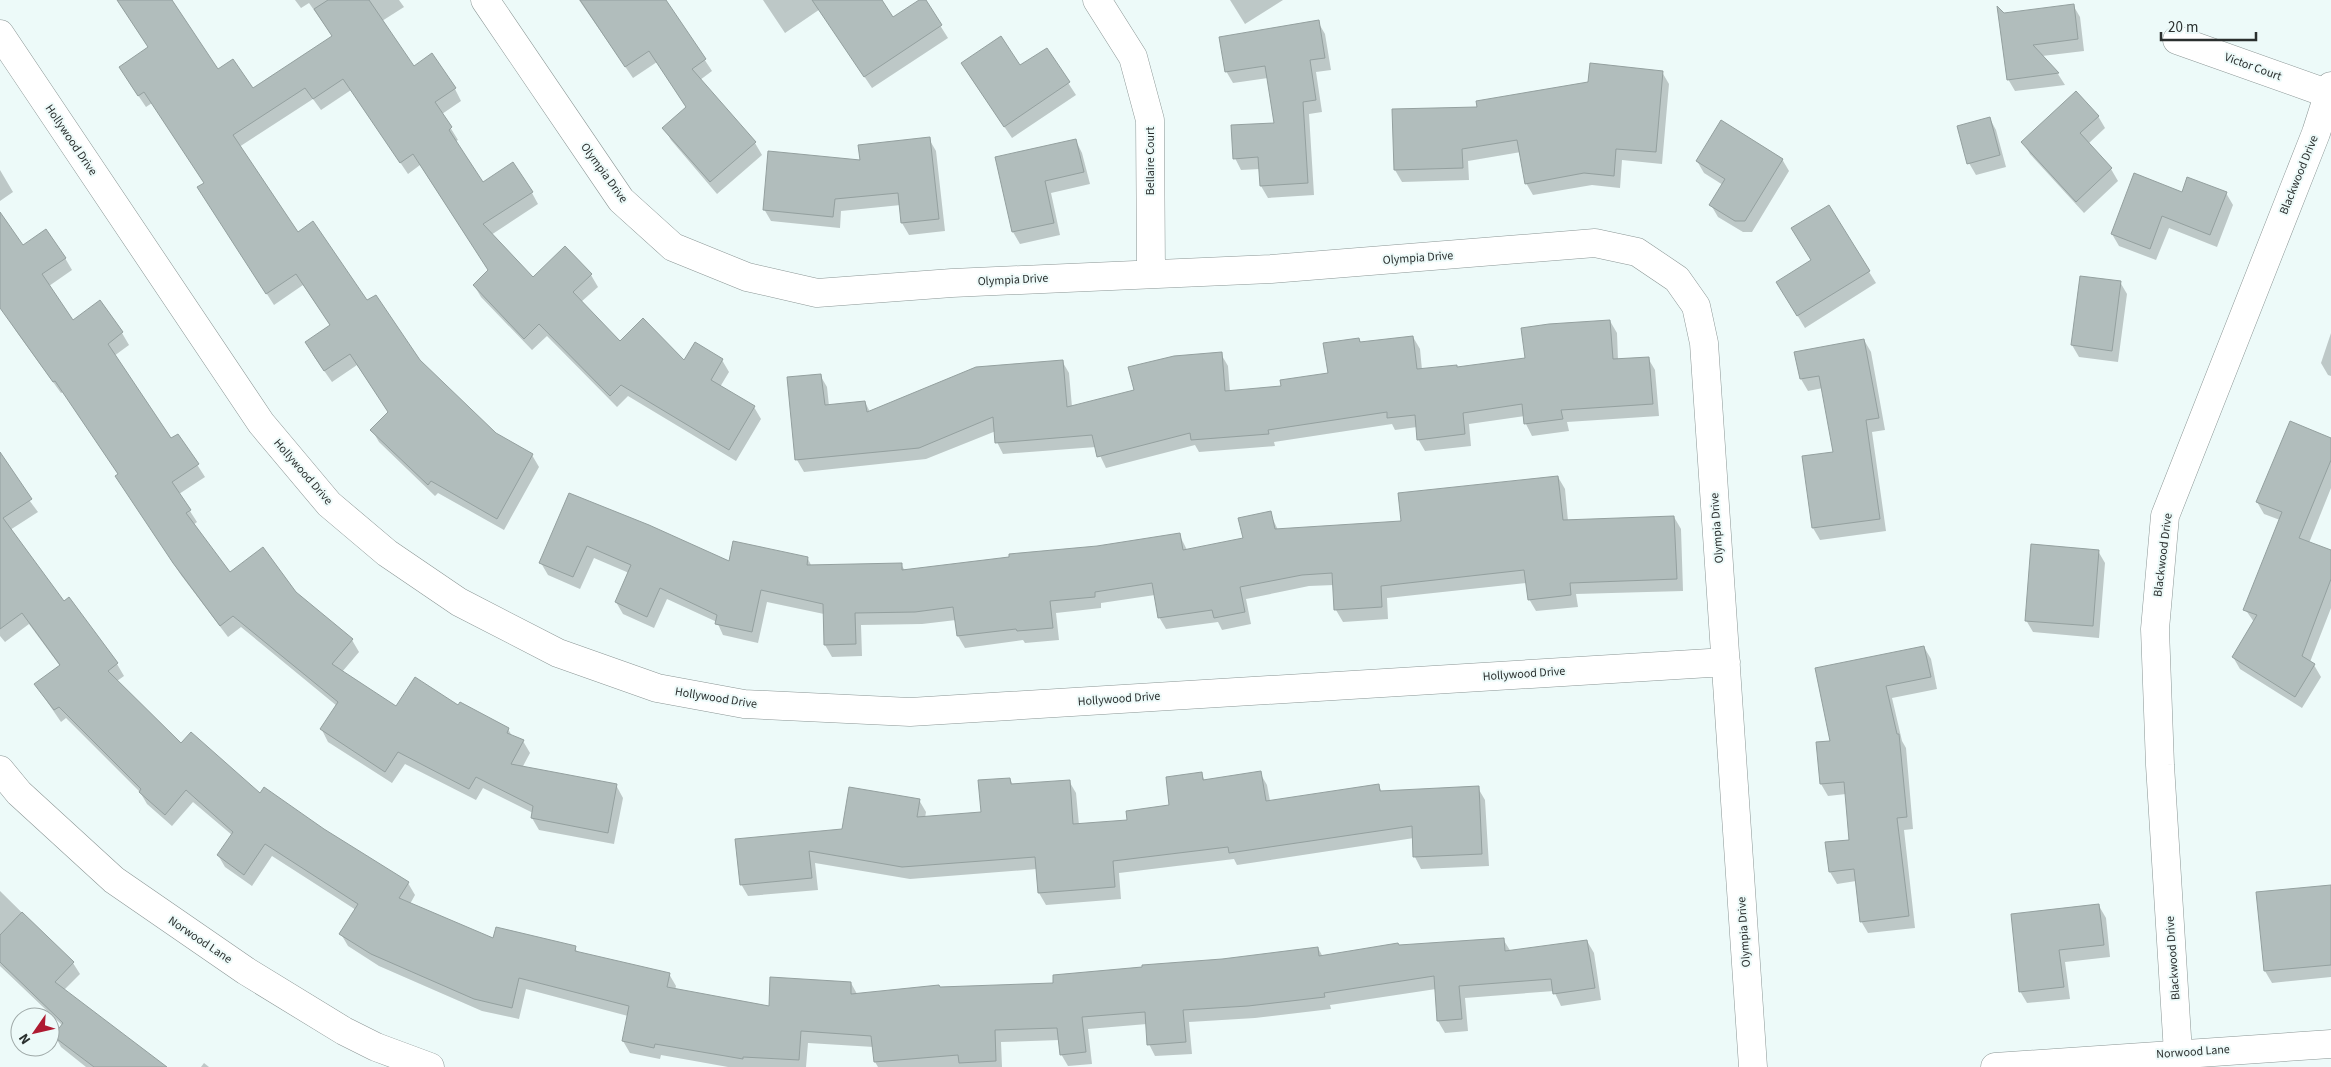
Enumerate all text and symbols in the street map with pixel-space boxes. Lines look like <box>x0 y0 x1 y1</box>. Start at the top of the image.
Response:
scale bar <box>2161 10 2256 42</box>
text: 20 m <box>2168 17 2198 38</box>
street label: Victor Court <box>2222 49 2284 85</box>
street label: Hollywood Drive <box>41 101 101 179</box>
street label: Bellaire Court <box>1142 127 1159 195</box>
street label: Blackwood Drive <box>2275 133 2323 217</box>
street label: Olympia Drive <box>576 139 632 207</box>
street label: Olympia Drive <box>1382 247 1454 269</box>
street label: Olympia Drive <box>977 270 1049 290</box>
street label: Hollywood Drive <box>269 435 337 509</box>
street label: Olympia Drive <box>1706 492 1728 564</box>
street label: Blackwood Drive <box>2149 512 2177 598</box>
street label: Hollywood Drive <box>1482 663 1566 685</box>
street label: Hollywood Drive <box>674 683 758 713</box>
street label: Hollywood Drive <box>1077 688 1161 710</box>
street label: Olympia Drive <box>1733 896 1755 968</box>
street label: Norwood Lane <box>165 912 235 968</box>
street label: Blackwood Drive <box>2162 915 2184 1001</box>
north arrow <box>10 1007 60 1057</box>
text: N <box>14 1029 36 1048</box>
street label: Norwood Lane <box>2156 1041 2230 1063</box>

